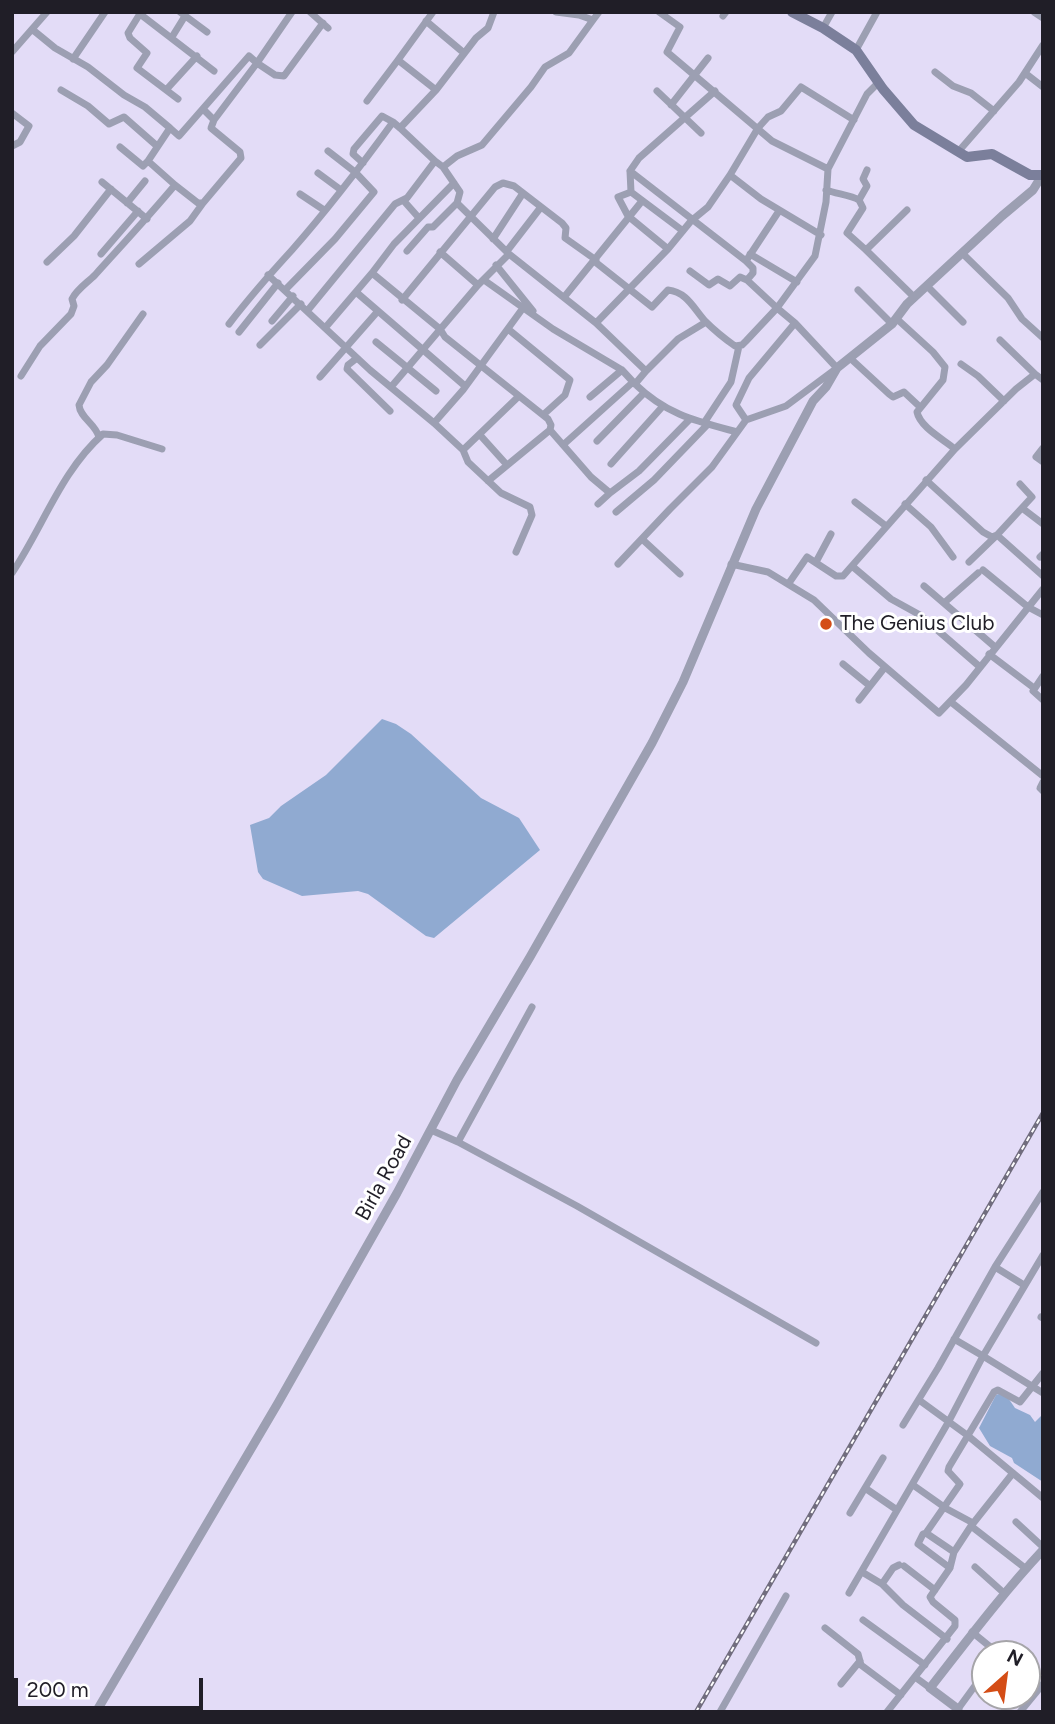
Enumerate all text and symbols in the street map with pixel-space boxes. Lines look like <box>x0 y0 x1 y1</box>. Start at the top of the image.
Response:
place label: The Genius Club <box>840 611 994 637</box>
marker: The Genius Club <box>818 616 834 632</box>
street label: Birla Road <box>350 1131 418 1225</box>
north arrow <box>971 1640 1041 1710</box>
text: N <box>1003 1644 1027 1671</box>
scale bar <box>18 1664 206 1708</box>
text: 200 m <box>27 1677 89 1702</box>

